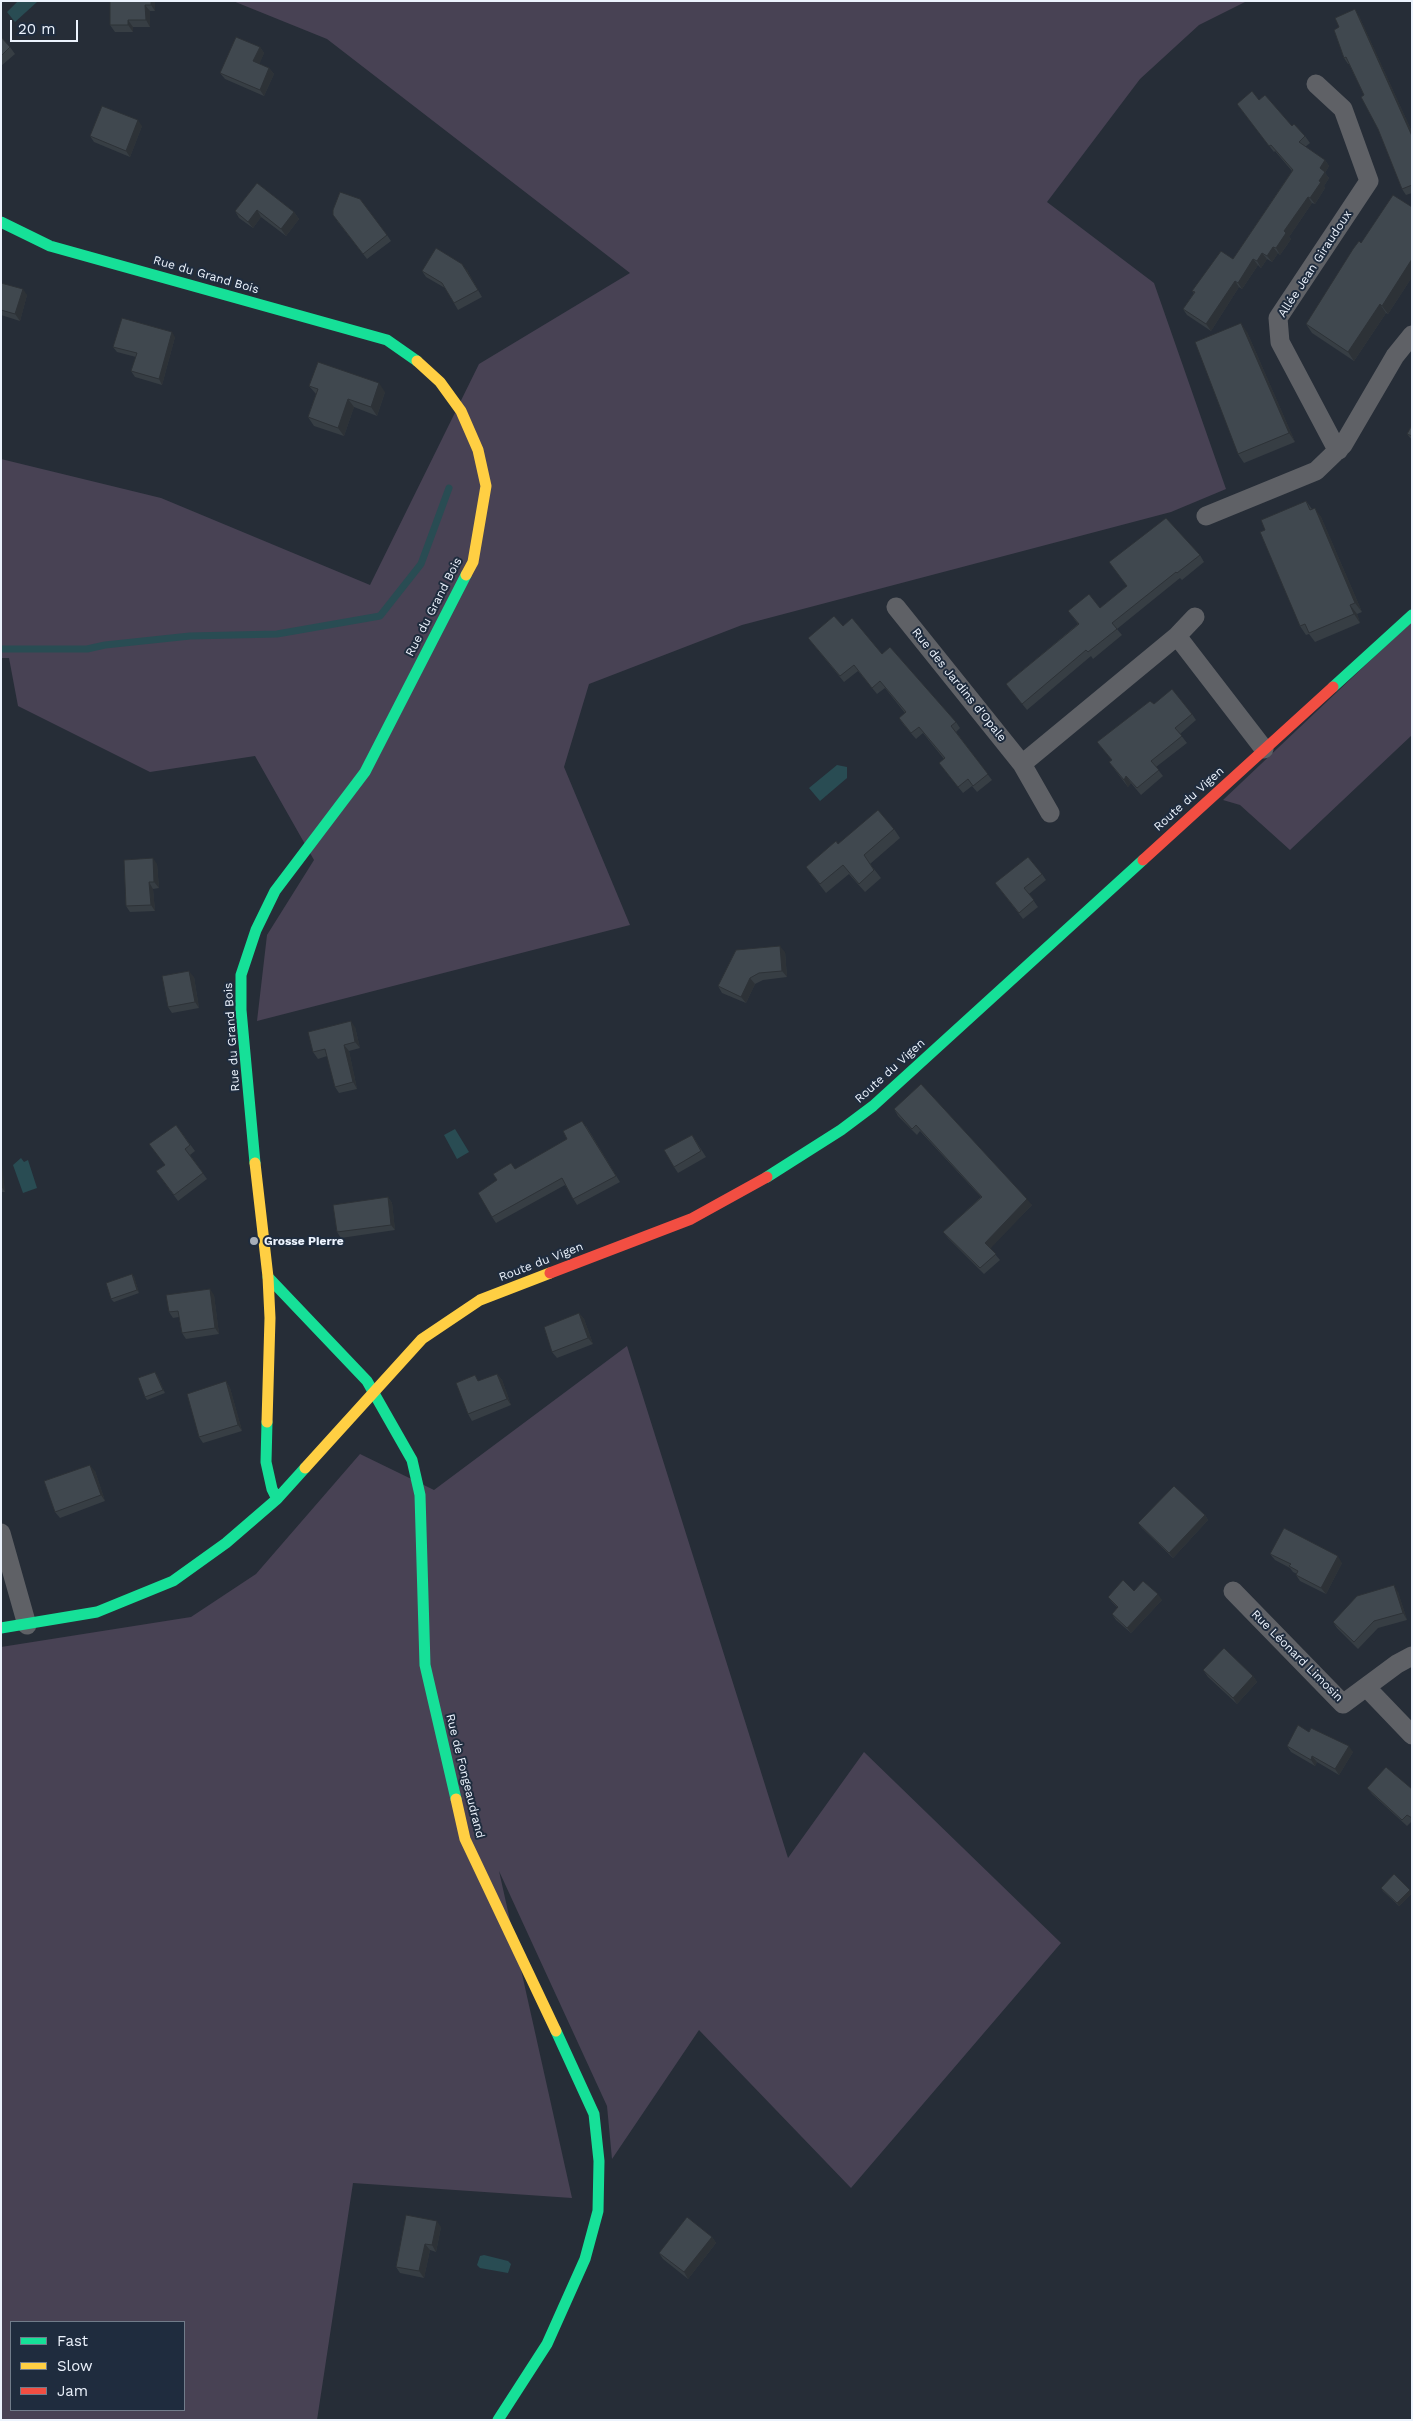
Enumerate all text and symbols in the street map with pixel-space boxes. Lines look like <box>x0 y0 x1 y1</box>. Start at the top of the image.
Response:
scale bar <box>12 10 80 42</box>
text: 20 m <box>18 20 56 38</box>
street label: Allée Jean Giraudoux <box>1275 208 1355 320</box>
street label: Rue du Grand Bois <box>152 253 260 297</box>
street label: Rue du Grand Bois <box>403 555 465 659</box>
street label: Rue des Jardins d'Opale <box>909 625 1009 745</box>
street label: Route du Vigen <box>1151 764 1227 834</box>
street label: Rue du Grand Bois <box>221 982 243 1092</box>
street label: Route du Vigen <box>852 1036 928 1106</box>
place label: Grosse Pierre <box>264 1234 344 1248</box>
marker: Grosse Pierre <box>248 1235 260 1247</box>
street label: Route du Vigen <box>497 1239 585 1285</box>
street label: Rue Léonard Limosin <box>1248 1607 1346 1705</box>
street label: Rue de Fongeaudrand <box>443 1712 487 1840</box>
legend <box>10 2321 185 2411</box>
text: Fast <box>57 2332 88 2350</box>
text: Slow <box>57 2357 93 2375</box>
text: Jam <box>57 2382 88 2400</box>

